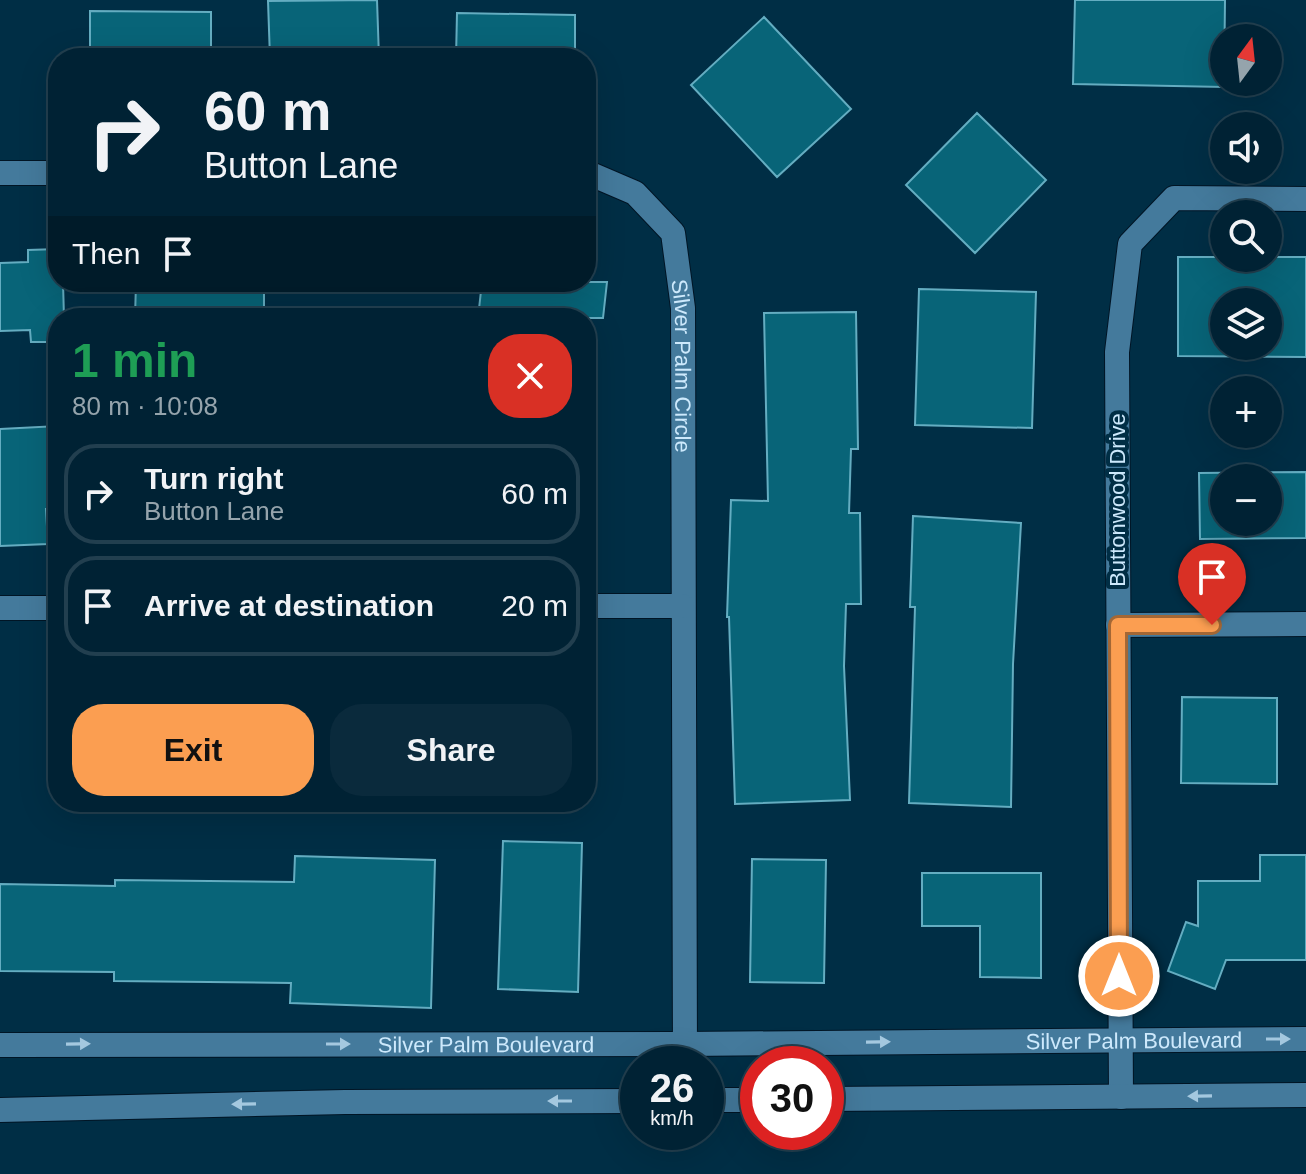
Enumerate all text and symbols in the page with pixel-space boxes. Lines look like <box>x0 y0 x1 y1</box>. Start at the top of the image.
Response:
north arrow <box>1210 24 1282 96</box>
map controls <box>1210 24 1282 536</box>
text: 60 m <box>204 79 332 142</box>
icon: right <box>72 80 176 184</box>
button: sound <box>1210 112 1282 184</box>
text: Button Lane <box>204 145 398 186</box>
button: search <box>1210 200 1282 272</box>
icon: arrive <box>156 232 200 276</box>
text: Then <box>72 237 140 270</box>
street label: Silver Palm Circle <box>666 278 695 453</box>
button: layers <box>1210 288 1282 360</box>
text: 1 min <box>72 334 197 387</box>
button: close <box>488 334 572 418</box>
button: + <box>1210 376 1282 448</box>
text: 80 m · 10:08 <box>72 391 218 421</box>
street label: Buttonwood Drive <box>1105 413 1130 587</box>
text: Turn right <box>144 462 283 495</box>
button: − <box>1210 464 1282 536</box>
icon: right <box>76 472 120 516</box>
text: 60 m <box>501 477 568 510</box>
text: Button Lane <box>144 496 284 526</box>
pin <box>1178 543 1246 625</box>
icon: arrive <box>1190 555 1234 599</box>
icon: arrive <box>76 584 120 628</box>
text: Arrive at destination <box>144 589 434 622</box>
text: 20 m <box>501 589 568 622</box>
button: Exit <box>72 704 314 796</box>
button: Share <box>330 704 572 796</box>
position arrow <box>1077 934 1161 1018</box>
street label: Silver Palm Boulevard <box>1026 1028 1242 1054</box>
street label: Silver Palm Boulevard <box>378 1032 594 1057</box>
one-way arrow <box>1266 1033 1291 1045</box>
one-way arrow <box>866 1036 891 1048</box>
one-way arrow <box>66 1038 91 1051</box>
one-way arrow <box>326 1038 351 1050</box>
speed limit sign: 30 <box>740 1046 844 1150</box>
text: 26 <box>650 1066 694 1110</box>
one-way arrow <box>1187 1090 1212 1102</box>
one-way arrow <box>547 1095 572 1107</box>
one-way arrow <box>231 1098 256 1111</box>
text: km/h <box>650 1107 694 1129</box>

